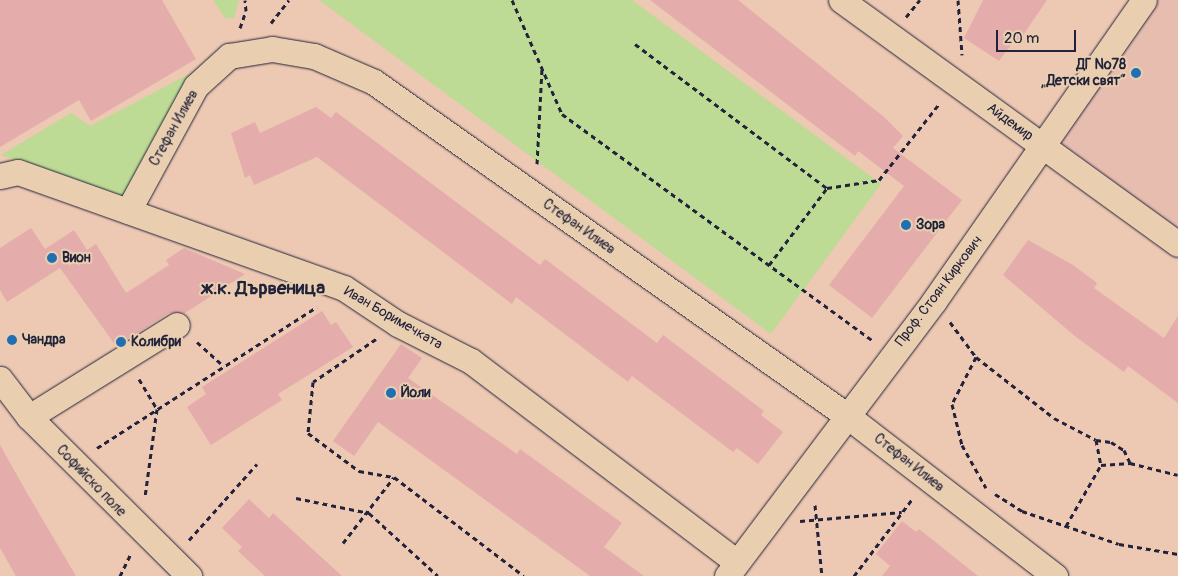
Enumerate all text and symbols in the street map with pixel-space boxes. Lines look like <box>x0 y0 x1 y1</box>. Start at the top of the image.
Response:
scale bar <box>998 20 1078 52</box>
text: 20 m <box>1004 29 1039 48</box>
place label: ДГ №78 „Детски свят“ <box>1041 57 1126 90</box>
marker: ДГ №78 „Детски свят“ <box>1130 67 1142 79</box>
street label: Стефан Илиев <box>146 87 202 169</box>
street label: Айдемир <box>984 100 1036 144</box>
street label: Стефан Илиев <box>539 196 619 258</box>
place label: Зора <box>916 217 945 233</box>
marker: Зора <box>900 219 912 231</box>
street label: Проф. Стоян Киркович <box>892 232 986 350</box>
place label: Вион <box>62 250 91 266</box>
marker: Вион <box>46 252 58 264</box>
district label: ж.к. Дървеница <box>201 278 325 300</box>
street label: Иван Боримечката <box>341 283 445 353</box>
place label: Чандра <box>22 332 65 348</box>
marker: Чандра <box>6 334 18 346</box>
place label: Колибри <box>131 334 181 350</box>
marker: Колибри <box>115 336 127 348</box>
place label: Йоли <box>401 385 431 401</box>
marker: Йоли <box>385 387 397 399</box>
street label: Стефан Илиев <box>870 430 948 496</box>
street label: Софийско поле <box>53 442 129 520</box>

